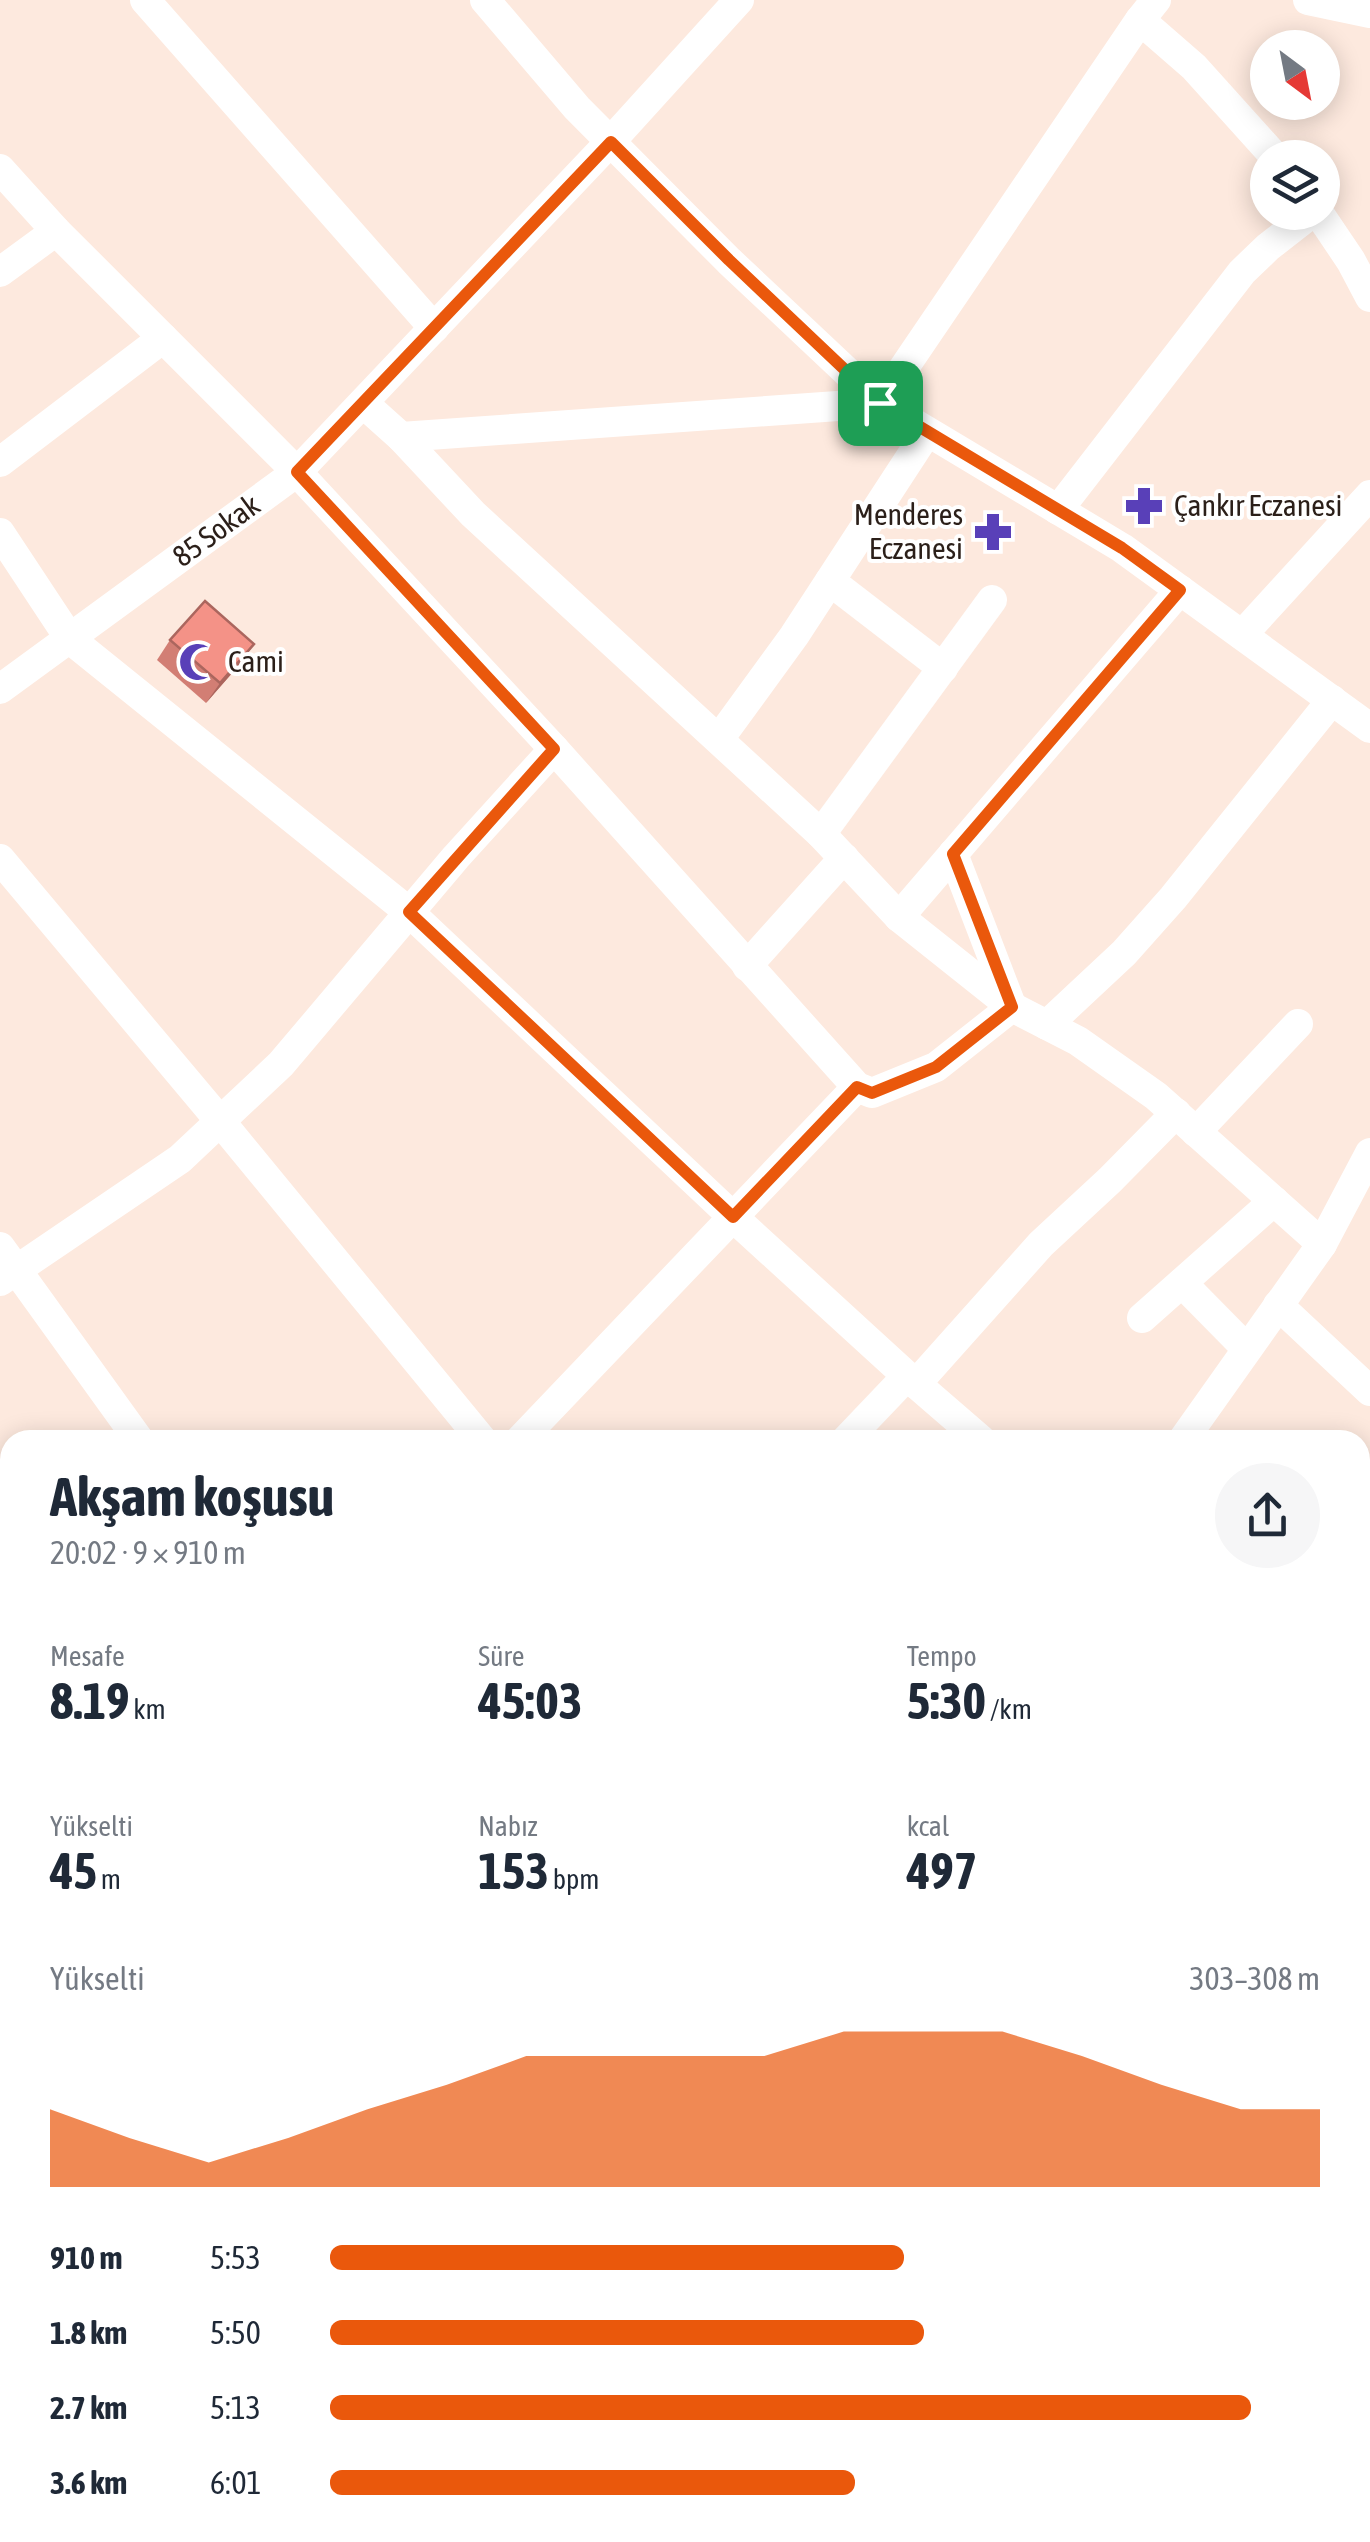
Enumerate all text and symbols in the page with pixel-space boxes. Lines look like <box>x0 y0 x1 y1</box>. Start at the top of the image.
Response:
north arrow <box>1250 30 1340 120</box>
map controls <box>1250 30 1340 230</box>
button: layers <box>1250 140 1340 230</box>
pin <box>838 361 923 446</box>
icon: arrive <box>853 376 908 431</box>
pharmacy icon: Çankır Eczanesi <box>1123 485 1165 527</box>
street label: 85 Sokak <box>166 487 266 573</box>
place label: Çankır Eczanesi <box>1174 488 1342 522</box>
place label: Menderes Eczanesi <box>854 497 963 565</box>
pharmacy icon: Menderes Eczanesi <box>972 511 1014 553</box>
mosque icon: Cami <box>177 641 219 683</box>
place label: Cami <box>228 644 284 678</box>
button: share <box>1215 1463 1320 1568</box>
text: Akşam koşusu <box>50 1465 334 1528</box>
text: 20:02 · 9 × 910 m <box>50 1534 246 1571</box>
text: Mesafe <box>50 1640 125 1672</box>
text: Süre <box>478 1640 525 1672</box>
text: Tempo <box>907 1640 977 1672</box>
text: 8.19 <box>50 1672 129 1730</box>
text: 45:03 <box>478 1672 582 1730</box>
text: 5:30 <box>907 1672 986 1730</box>
text: km <box>129 1693 166 1725</box>
text: /km <box>986 1693 1032 1725</box>
text: Yükselti <box>50 1810 133 1842</box>
text: Nabız <box>478 1810 538 1842</box>
text: kcal <box>907 1810 949 1842</box>
text: 45 <box>50 1842 97 1900</box>
text: 153 <box>478 1842 549 1900</box>
text: 497 <box>907 1842 977 1900</box>
text: m <box>97 1863 121 1895</box>
text: bpm <box>549 1863 599 1895</box>
text: Yükselti <box>50 1960 145 1997</box>
text: 303–308 m <box>1190 1960 1320 1997</box>
text: 910 m <box>50 2239 123 2276</box>
text: 5:53 <box>210 2239 261 2276</box>
text: 1.8 km <box>50 2314 127 2351</box>
text: 5:50 <box>210 2314 261 2351</box>
text: 2.7 km <box>50 2389 127 2426</box>
text: 5:13 <box>210 2389 261 2426</box>
text: 3.6 km <box>50 2464 127 2501</box>
text: 6:01 <box>210 2464 261 2501</box>

